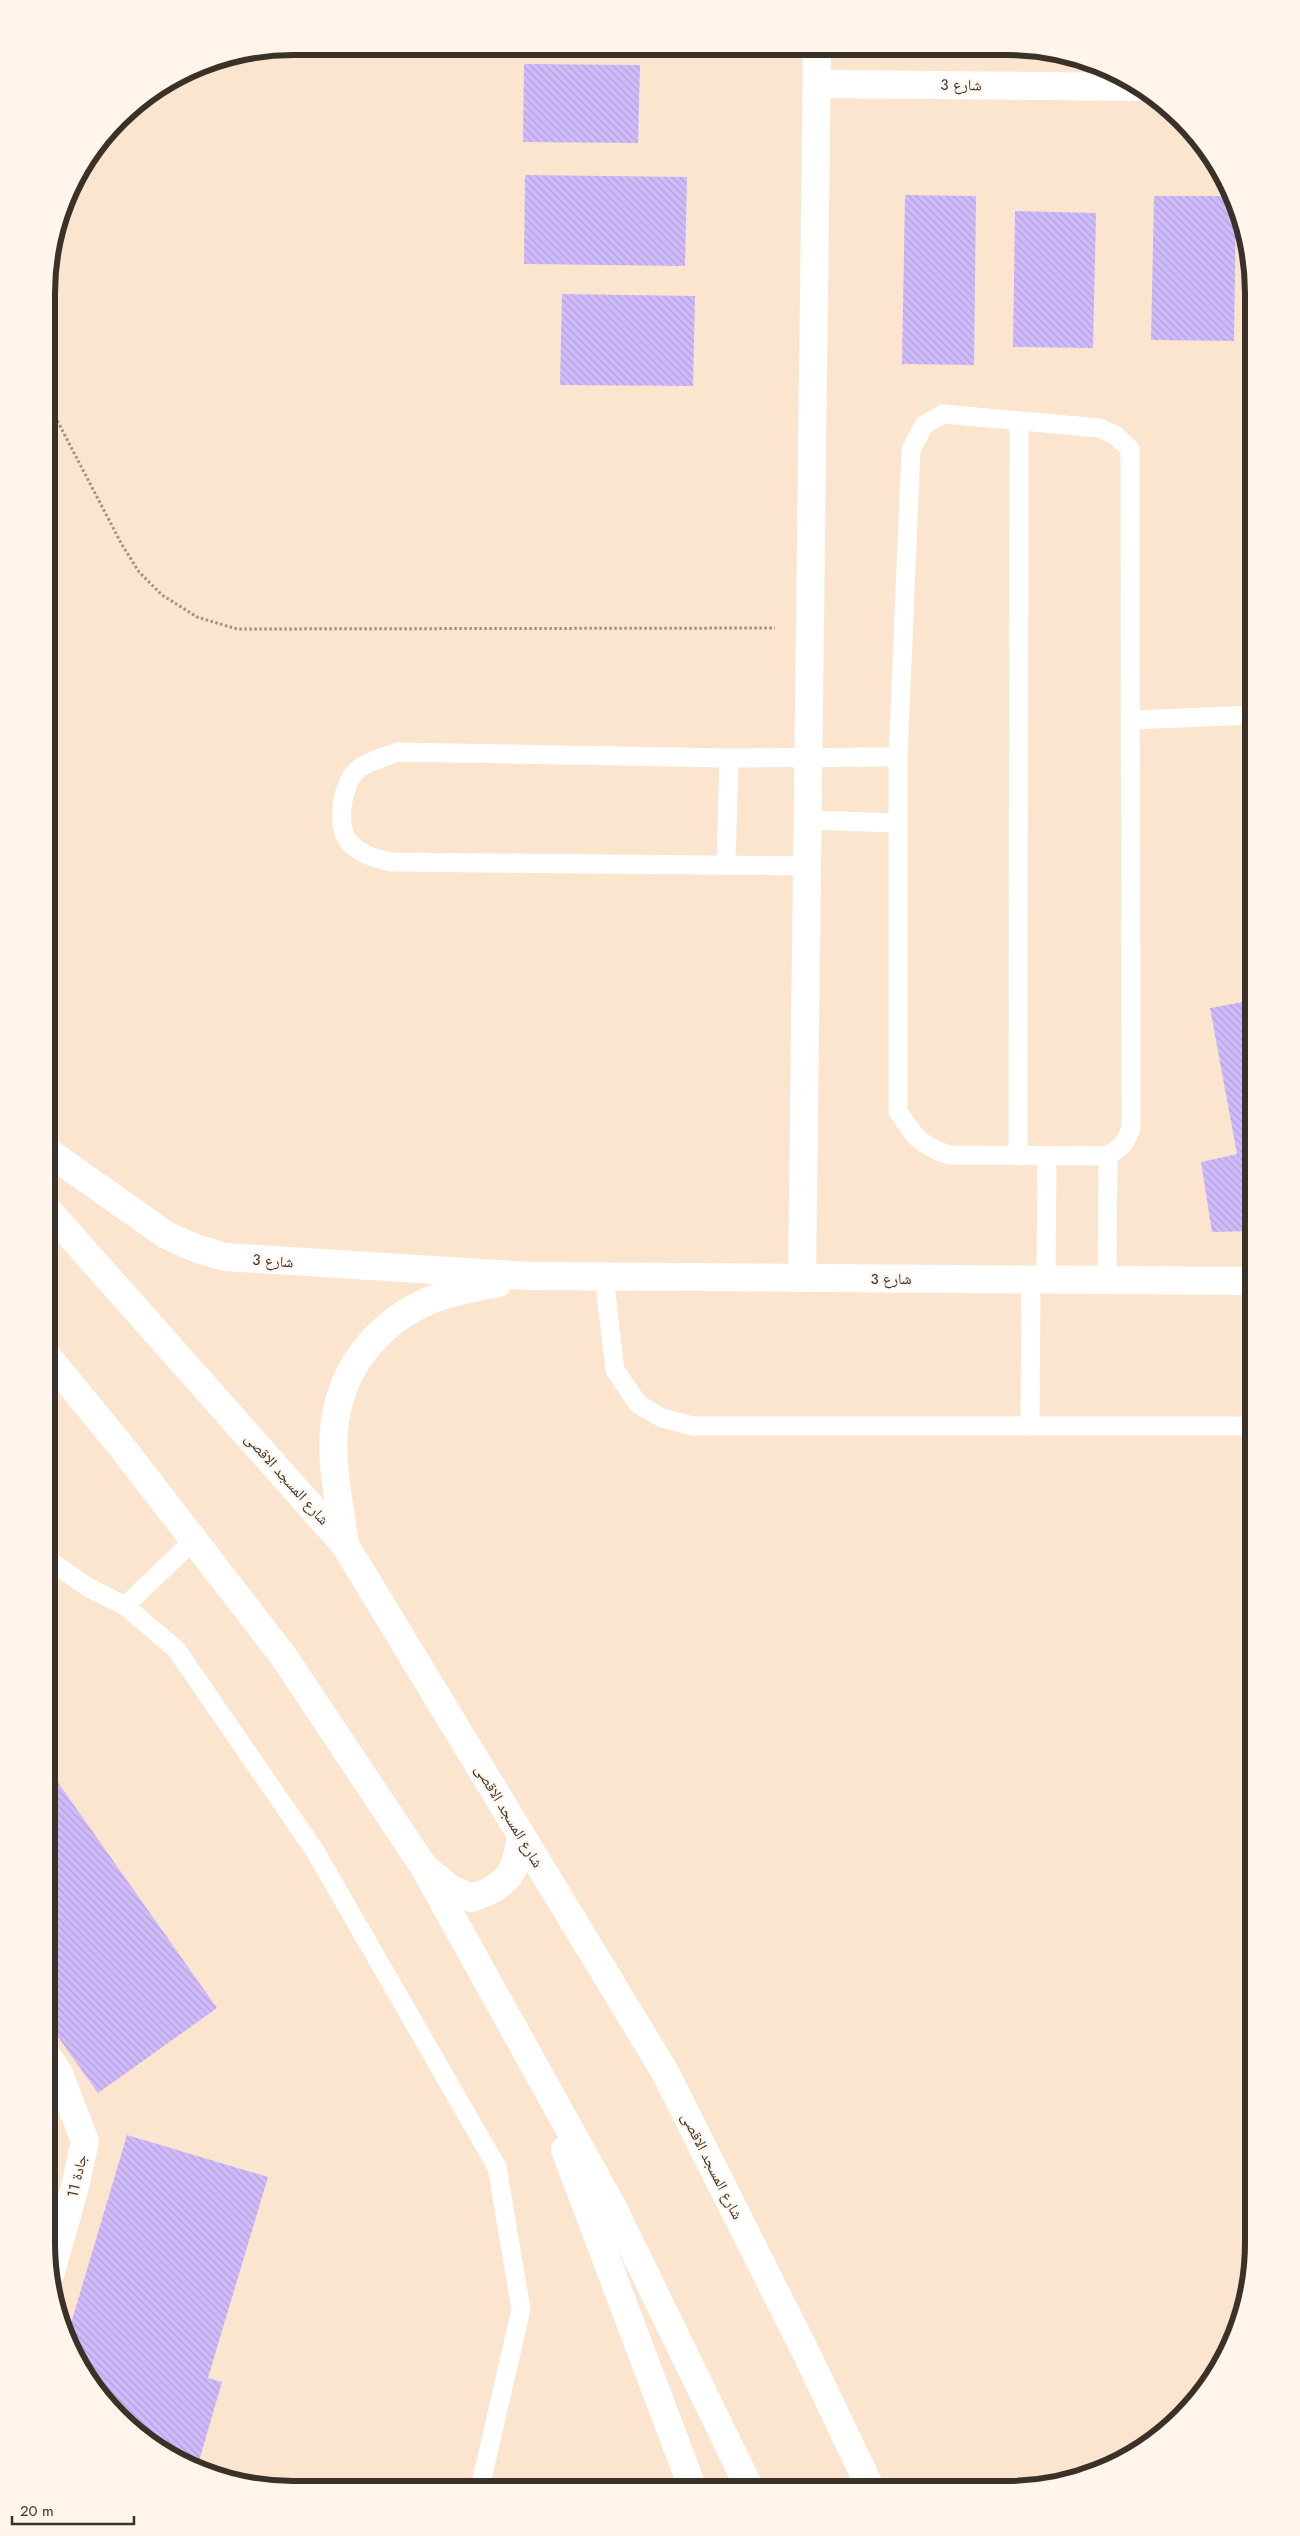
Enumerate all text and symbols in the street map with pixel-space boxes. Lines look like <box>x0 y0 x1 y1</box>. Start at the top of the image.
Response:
street label: شارع 3 <box>940 74 982 96</box>
street label: شارع 3 <box>252 1249 294 1273</box>
street label: شارع 3 <box>870 1268 912 1290</box>
street label: شارع المسجد الاقصى <box>240 1428 334 1530</box>
street label: شارع المسجد الاقصى <box>469 1760 549 1872</box>
street label: شارع المسجد الاقصى <box>676 2109 748 2223</box>
street label: جادة 11 <box>61 2152 93 2200</box>
scale bar <box>12 2494 135 2526</box>
text: 20 m <box>20 2500 54 2522</box>

